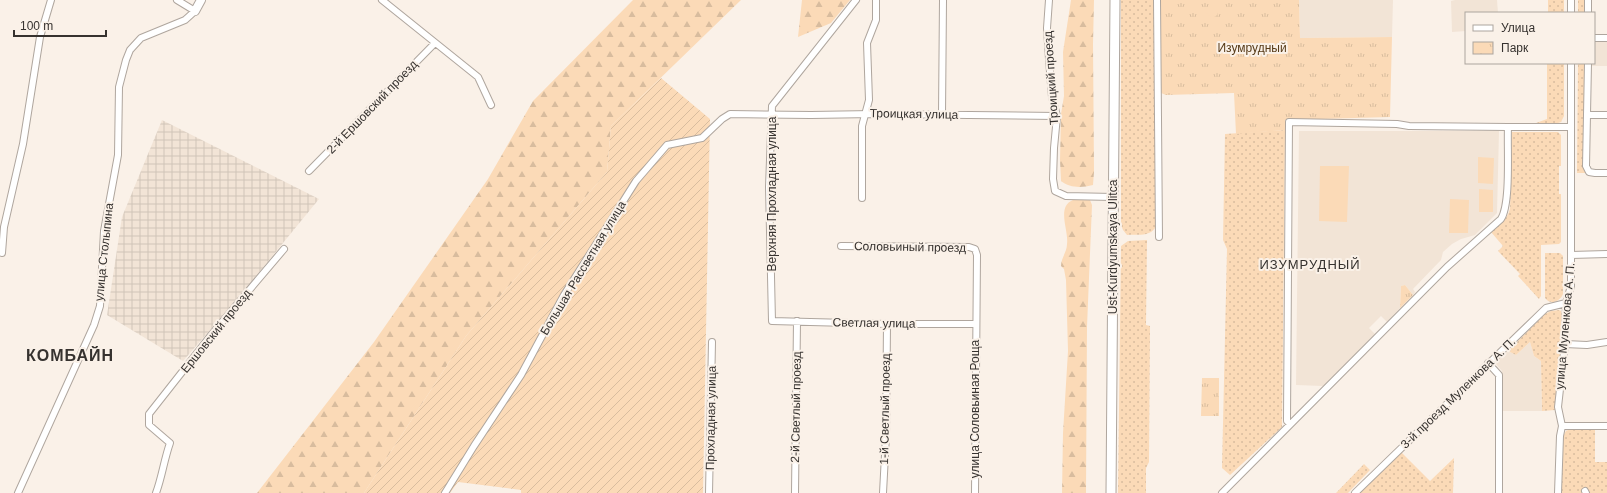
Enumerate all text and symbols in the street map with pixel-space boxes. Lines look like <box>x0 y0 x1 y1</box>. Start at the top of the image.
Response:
scale bar <box>14 12 106 38</box>
legend <box>1465 12 1595 64</box>
text: 100 m <box>20 19 53 33</box>
text: Улица <box>1501 21 1535 35</box>
street label: Троицкий проезд <box>1041 31 1061 125</box>
park label: Изумрудный <box>1217 41 1287 55</box>
text: Парк <box>1501 41 1529 55</box>
street label: 2-й Ершовский проезд <box>324 57 420 157</box>
street label: Троицкая улица <box>870 106 959 122</box>
street label: Верхняя Прохладная улица <box>765 116 779 271</box>
street label: Ust-Kurdyumskaya Ulitca <box>1106 179 1120 314</box>
street label: Большая Рассветная улица <box>537 198 629 338</box>
street label: улица Столыпина <box>92 202 116 302</box>
street label: Соловьиный проезд <box>854 239 966 255</box>
district label: ИЗУМРУДНЫЙ <box>1259 257 1361 272</box>
street label: улица Муленкова А. П. <box>1552 262 1578 390</box>
street label: Ершовский проезд <box>178 286 254 376</box>
street label: Светлая улица <box>832 315 916 331</box>
street label: 3-й проезд Муленкова А. П. <box>1398 335 1518 451</box>
street label: улица Соловьиная Роща <box>968 339 982 478</box>
district label: КОМБАЙН <box>26 346 114 364</box>
street label: 2-й Светлый проезд <box>788 351 804 463</box>
street label: 1-й Светлый проезд <box>877 353 893 465</box>
street label: Прохладная улица <box>703 365 719 470</box>

